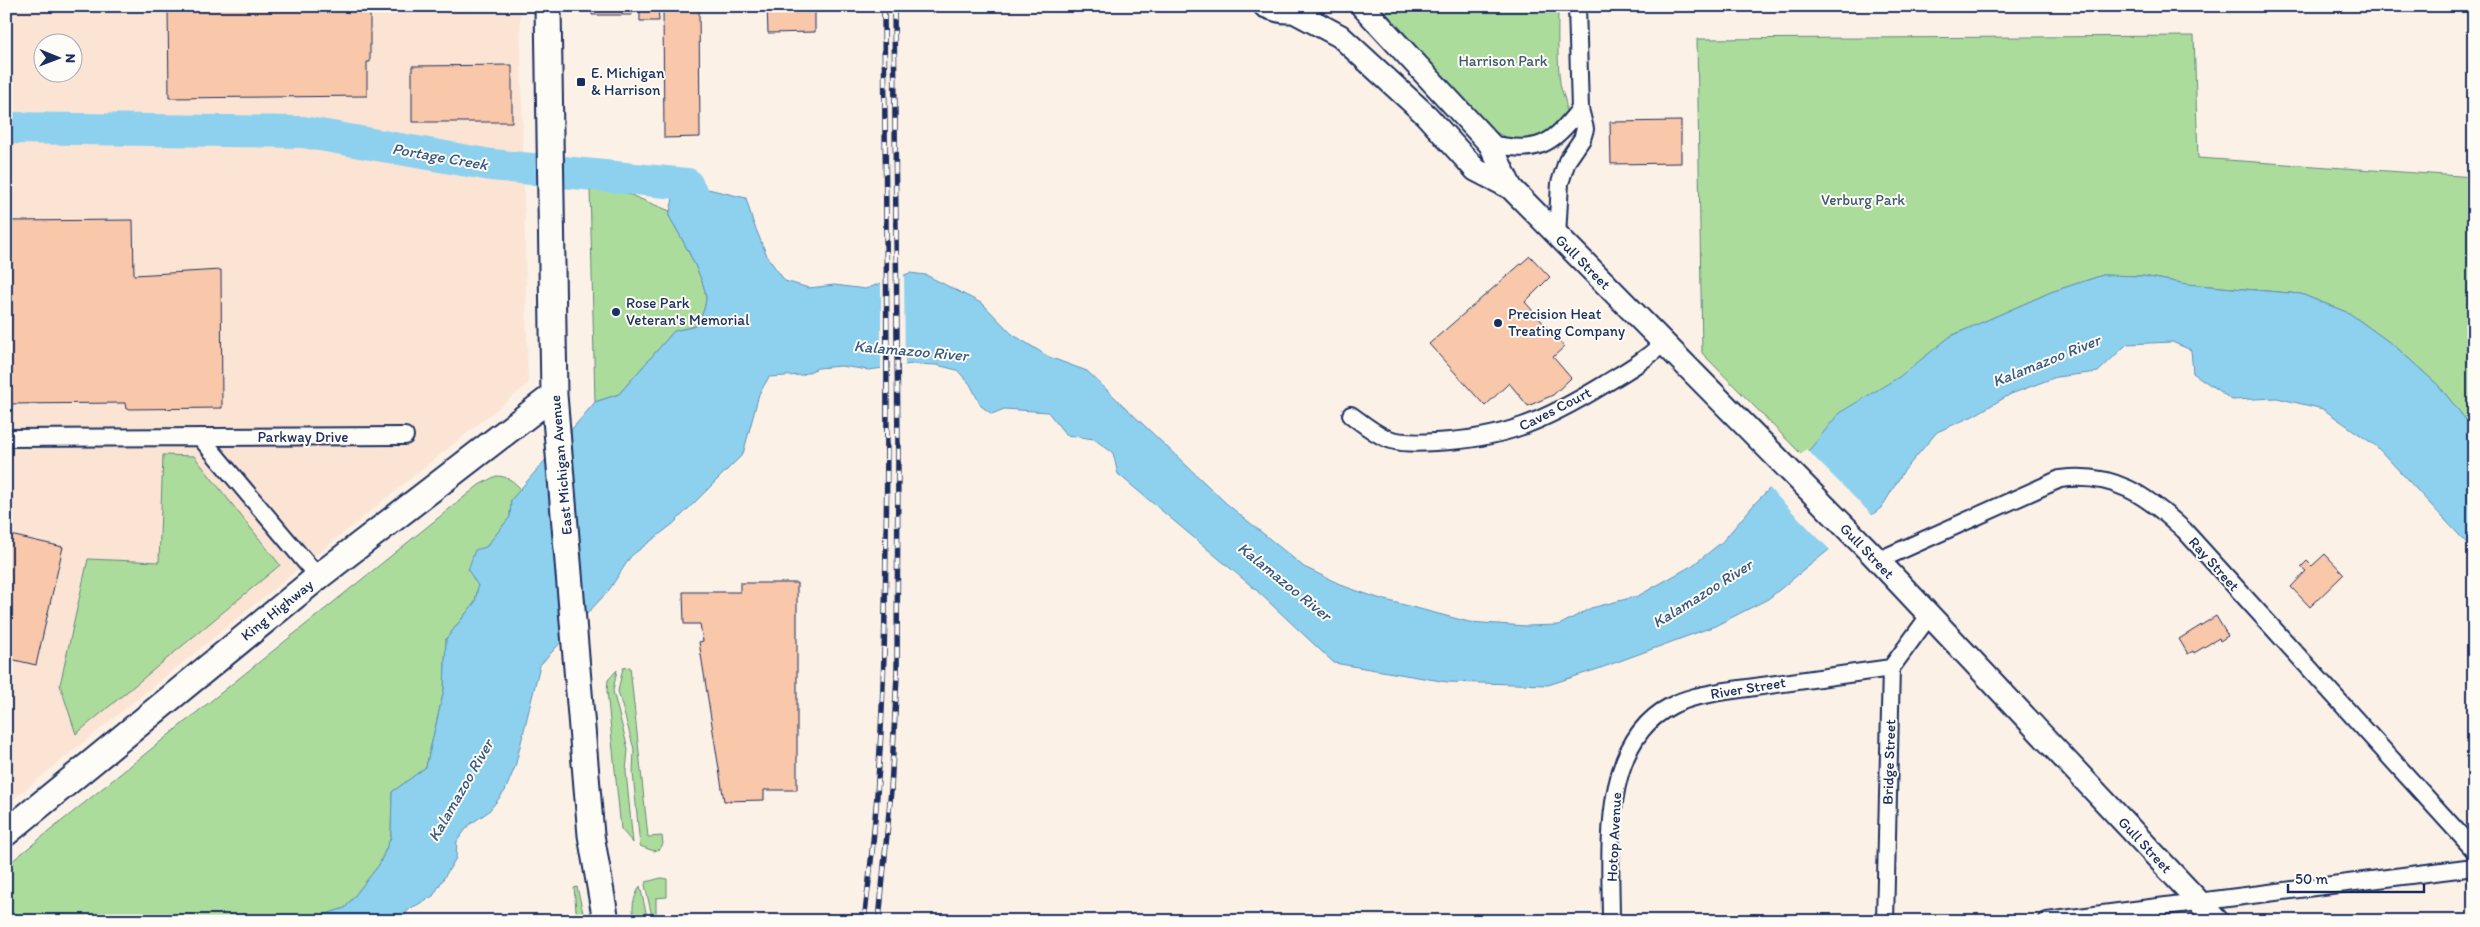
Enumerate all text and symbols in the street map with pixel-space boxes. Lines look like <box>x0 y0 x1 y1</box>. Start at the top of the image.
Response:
north arrow <box>32 32 82 82</box>
park label: Harrison Park <box>1458 52 1548 70</box>
text: N <box>62 53 79 63</box>
place label: E. Michigan & Harrison <box>591 64 665 99</box>
marker: E. Michigan & Harrison <box>575 76 587 88</box>
water label: Portage Creek <box>391 139 490 174</box>
park label: Verburg Park <box>1821 191 1905 209</box>
street label: Gull Street <box>1552 231 1615 294</box>
place label: Rose Park Veteran's Memorial <box>626 294 750 329</box>
place label: Precision Heat Treating Company <box>1508 305 1625 340</box>
marker: Rose Park Veteran's Memorial <box>610 306 622 318</box>
marker: Precision Heat Treating Company <box>1492 317 1504 329</box>
water label: Kalamazoo River <box>1990 330 2105 391</box>
water label: Kalamazoo River <box>853 336 971 365</box>
street label: Caves Court <box>1516 383 1594 435</box>
street label: East Michigan Avenue <box>546 394 576 536</box>
street label: Parkway Drive <box>257 428 349 446</box>
street label: Gull Street <box>1836 519 1898 583</box>
street label: Ray Street <box>2185 533 2243 595</box>
water label: Kalamazoo River <box>1234 538 1337 626</box>
water label: Kalamazoo River <box>1649 554 1757 632</box>
street label: King Highway <box>237 575 317 645</box>
street label: River Street <box>1709 673 1787 703</box>
street label: Bridge Street <box>1879 719 1899 805</box>
water label: Kalamazoo River <box>424 734 498 844</box>
street label: Hotop Avenue <box>1603 792 1625 882</box>
street label: Gull Street <box>2114 813 2176 877</box>
scale bar <box>2288 862 2424 894</box>
text: 50 m <box>2295 870 2328 888</box>

